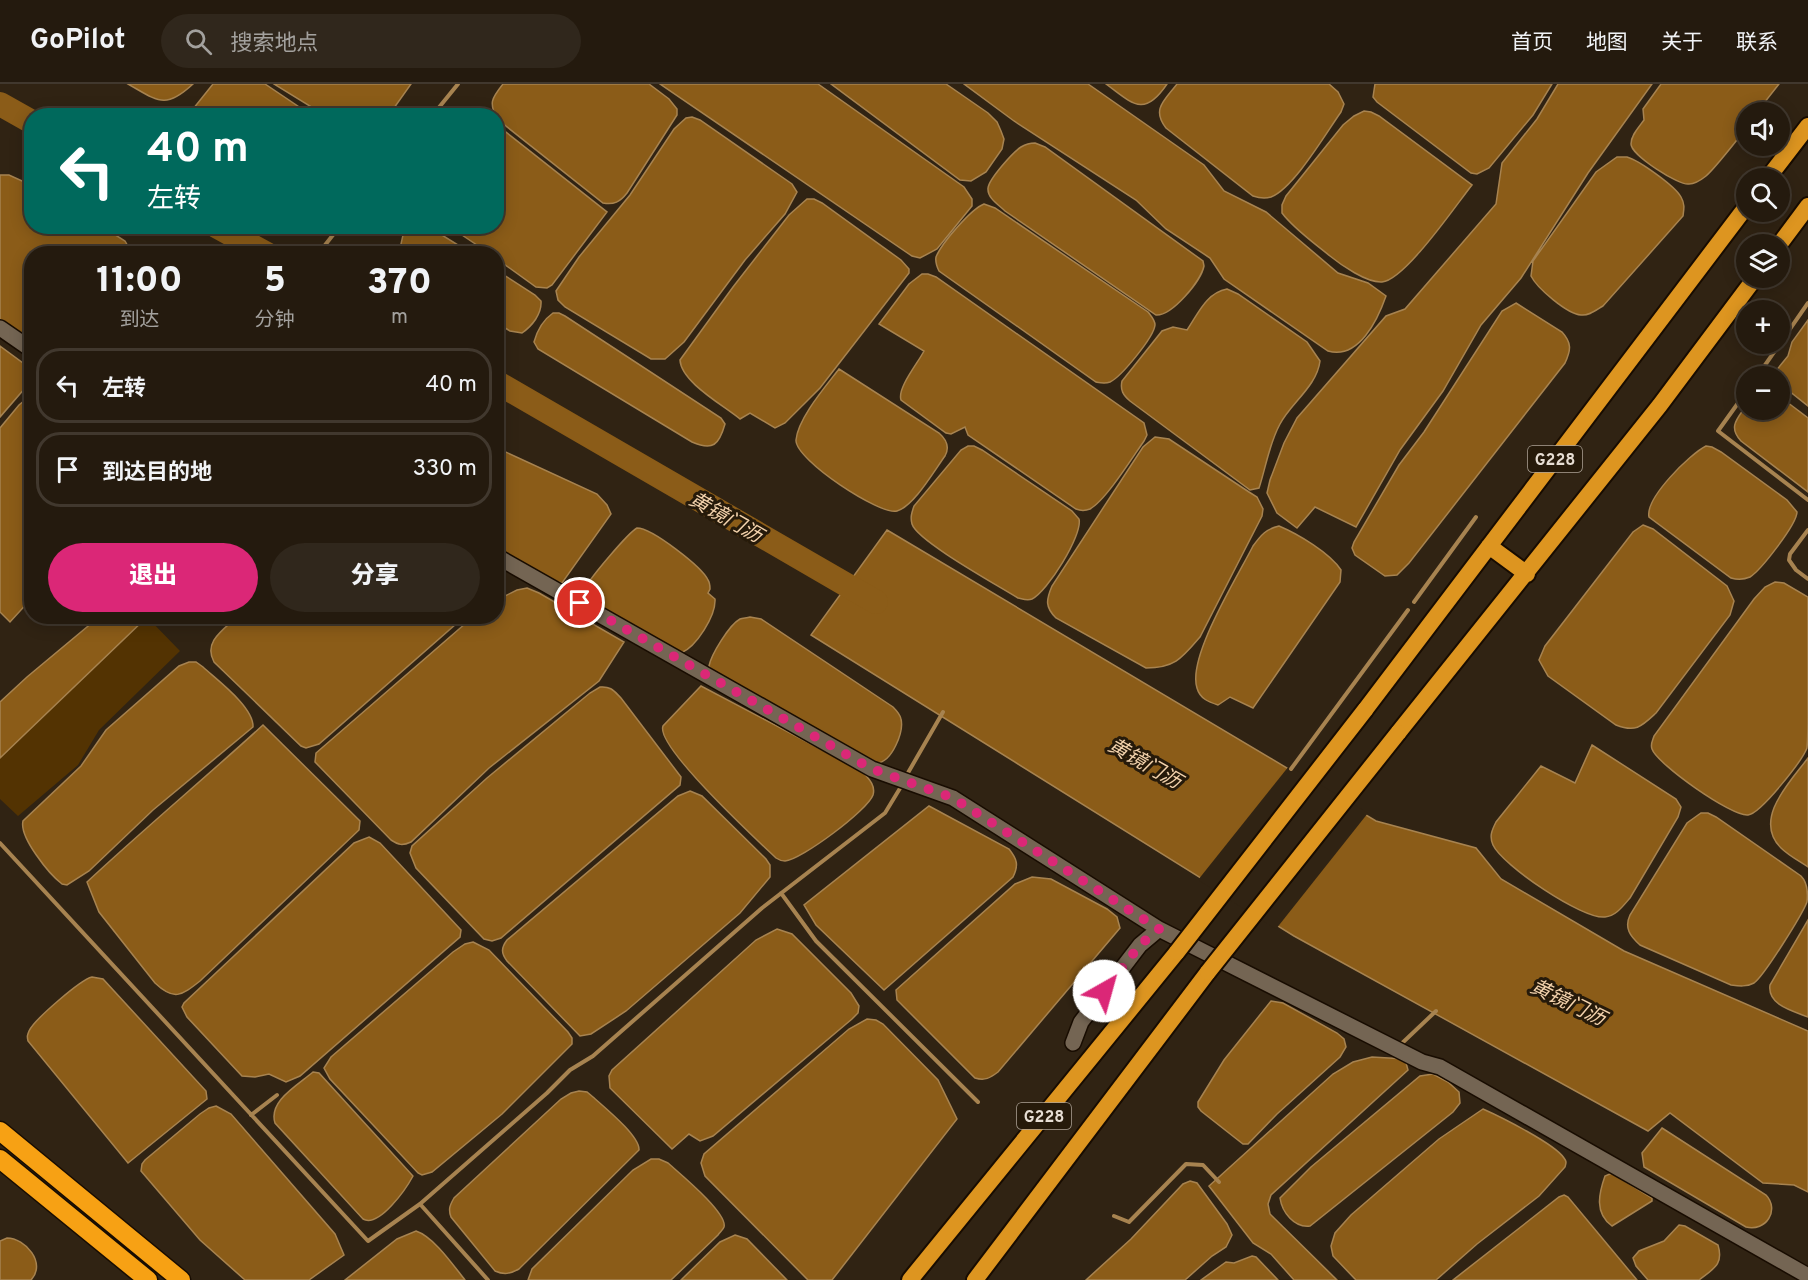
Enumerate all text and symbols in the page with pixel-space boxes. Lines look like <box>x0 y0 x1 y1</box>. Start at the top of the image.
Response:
search box <box>161 14 581 68</box>
text: GoPilot <box>30 23 125 59</box>
icon: search <box>182 25 215 58</box>
text: 首页 <box>1511 30 1553 57</box>
text: 地图 <box>1586 30 1628 57</box>
text: 关于 <box>1661 30 1703 57</box>
text: 联系 <box>1736 30 1778 57</box>
text: 搜索地点 <box>230 31 319 58</box>
map controls <box>1736 102 1790 420</box>
button: sound <box>1736 102 1790 156</box>
text: 40 m <box>147 124 249 177</box>
icon: left <box>48 132 126 210</box>
button: search <box>1736 168 1790 222</box>
text: 左转 <box>147 183 201 217</box>
button: layers <box>1736 234 1790 288</box>
text: 11:00 <box>96 259 183 305</box>
text: 5 <box>264 259 286 305</box>
text: 370 <box>367 261 432 307</box>
button: + <box>1736 300 1790 354</box>
text: m <box>391 305 408 331</box>
text: 到达 <box>119 308 159 334</box>
text: 分钟 <box>255 308 295 334</box>
button: − <box>1736 366 1790 420</box>
icon: left <box>51 369 84 402</box>
text: 40 m <box>425 372 477 399</box>
text: 左转 <box>102 376 146 403</box>
road number: G228 <box>1528 446 1582 472</box>
icon: arrive <box>51 453 84 486</box>
text: 330 m <box>413 456 477 483</box>
text: 到达目的地 <box>102 460 212 487</box>
water label: 黄镜门沥 <box>684 487 769 551</box>
button: 退出 <box>48 543 258 612</box>
button: 分享 <box>270 543 480 612</box>
pin <box>554 577 605 628</box>
icon: arrive <box>563 586 596 619</box>
water label: 黄镜门沥 <box>1103 733 1188 797</box>
position arrow <box>1072 959 1136 1023</box>
water label: 黄镜门沥 <box>1525 975 1611 1034</box>
road number: G228 <box>1017 1103 1071 1129</box>

